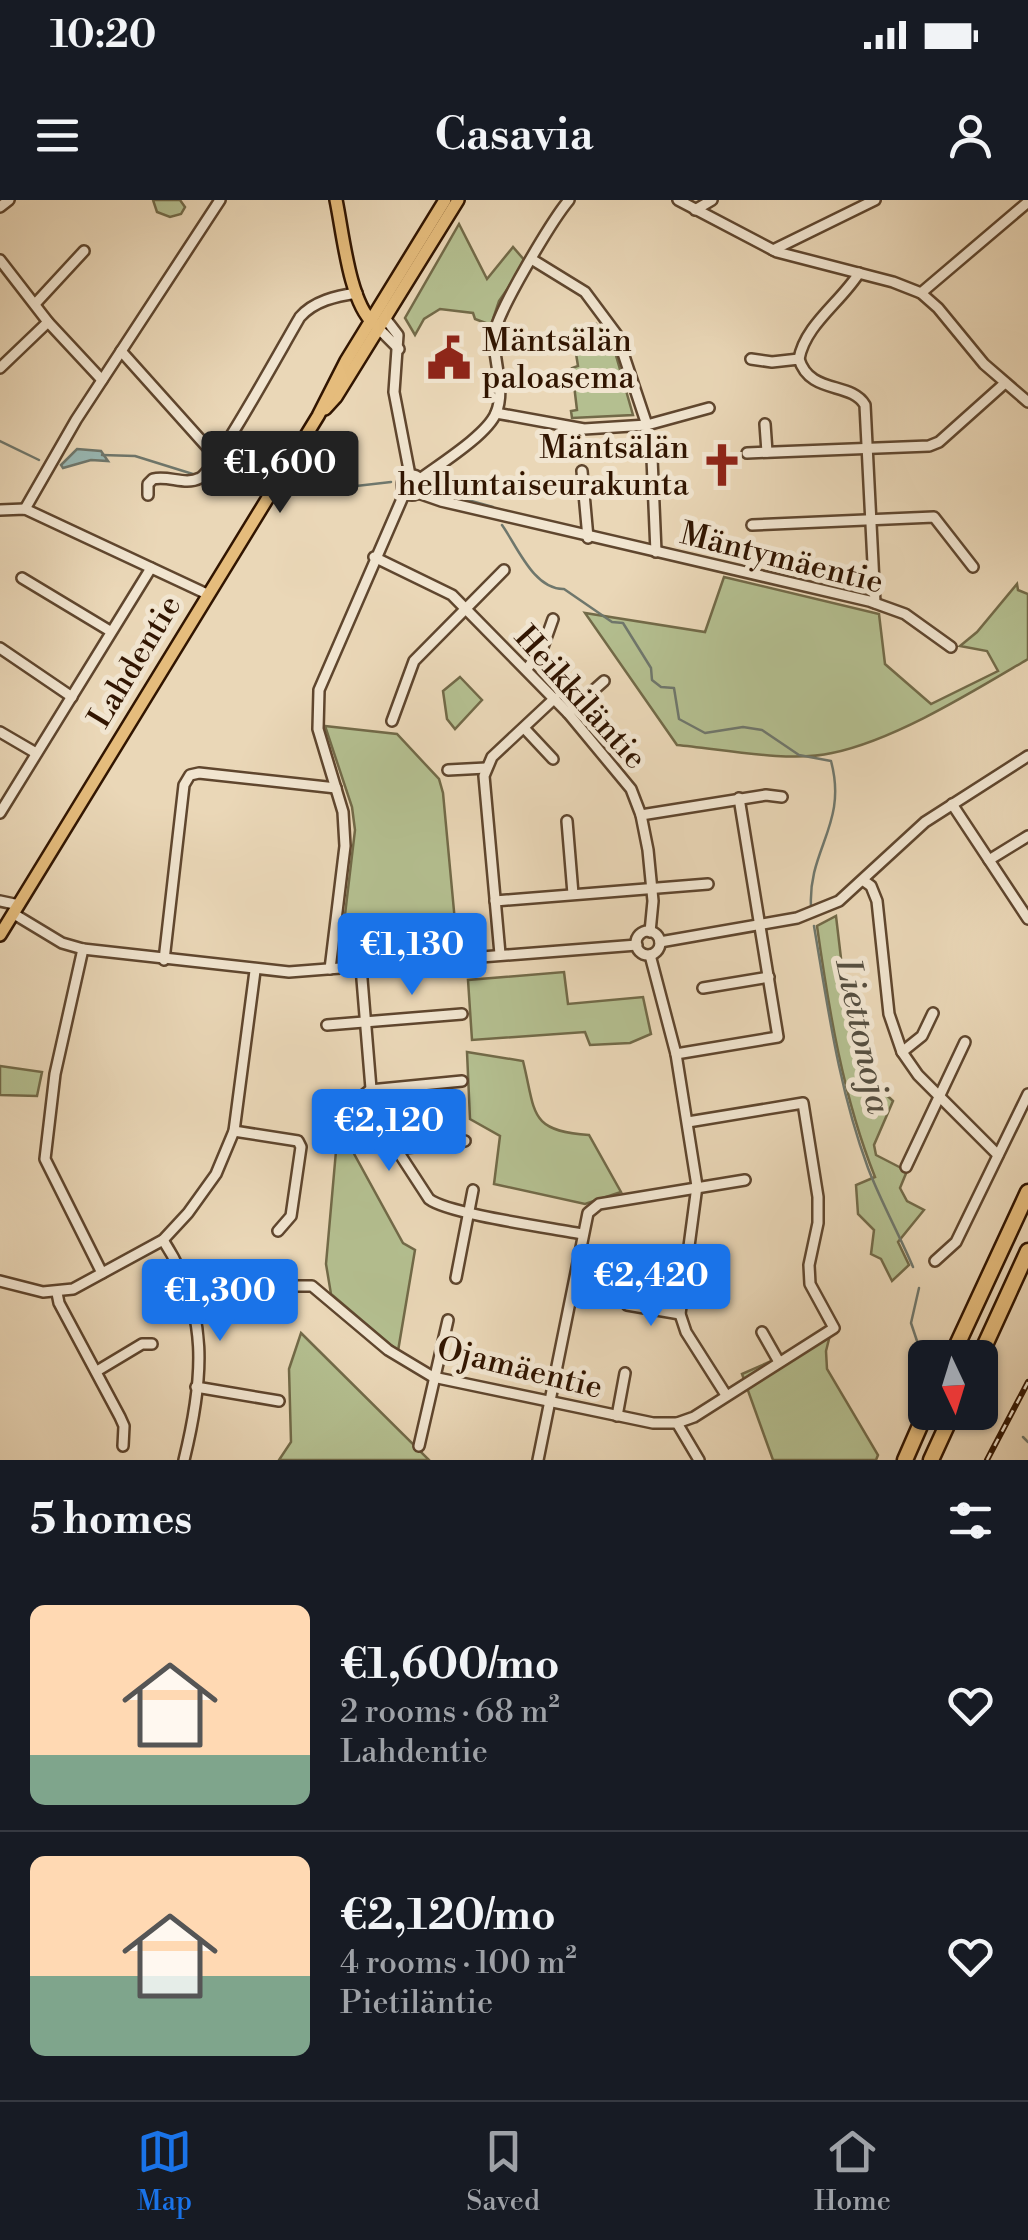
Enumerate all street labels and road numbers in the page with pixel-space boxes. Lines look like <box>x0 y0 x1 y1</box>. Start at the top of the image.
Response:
street label: Mäntymäentie <box>676 513 887 603</box>
street label: Lahdentie <box>80 588 190 735</box>
street label: Heikkiläntie <box>505 618 655 778</box>
street label: Ojamäentie <box>433 1328 607 1408</box>

